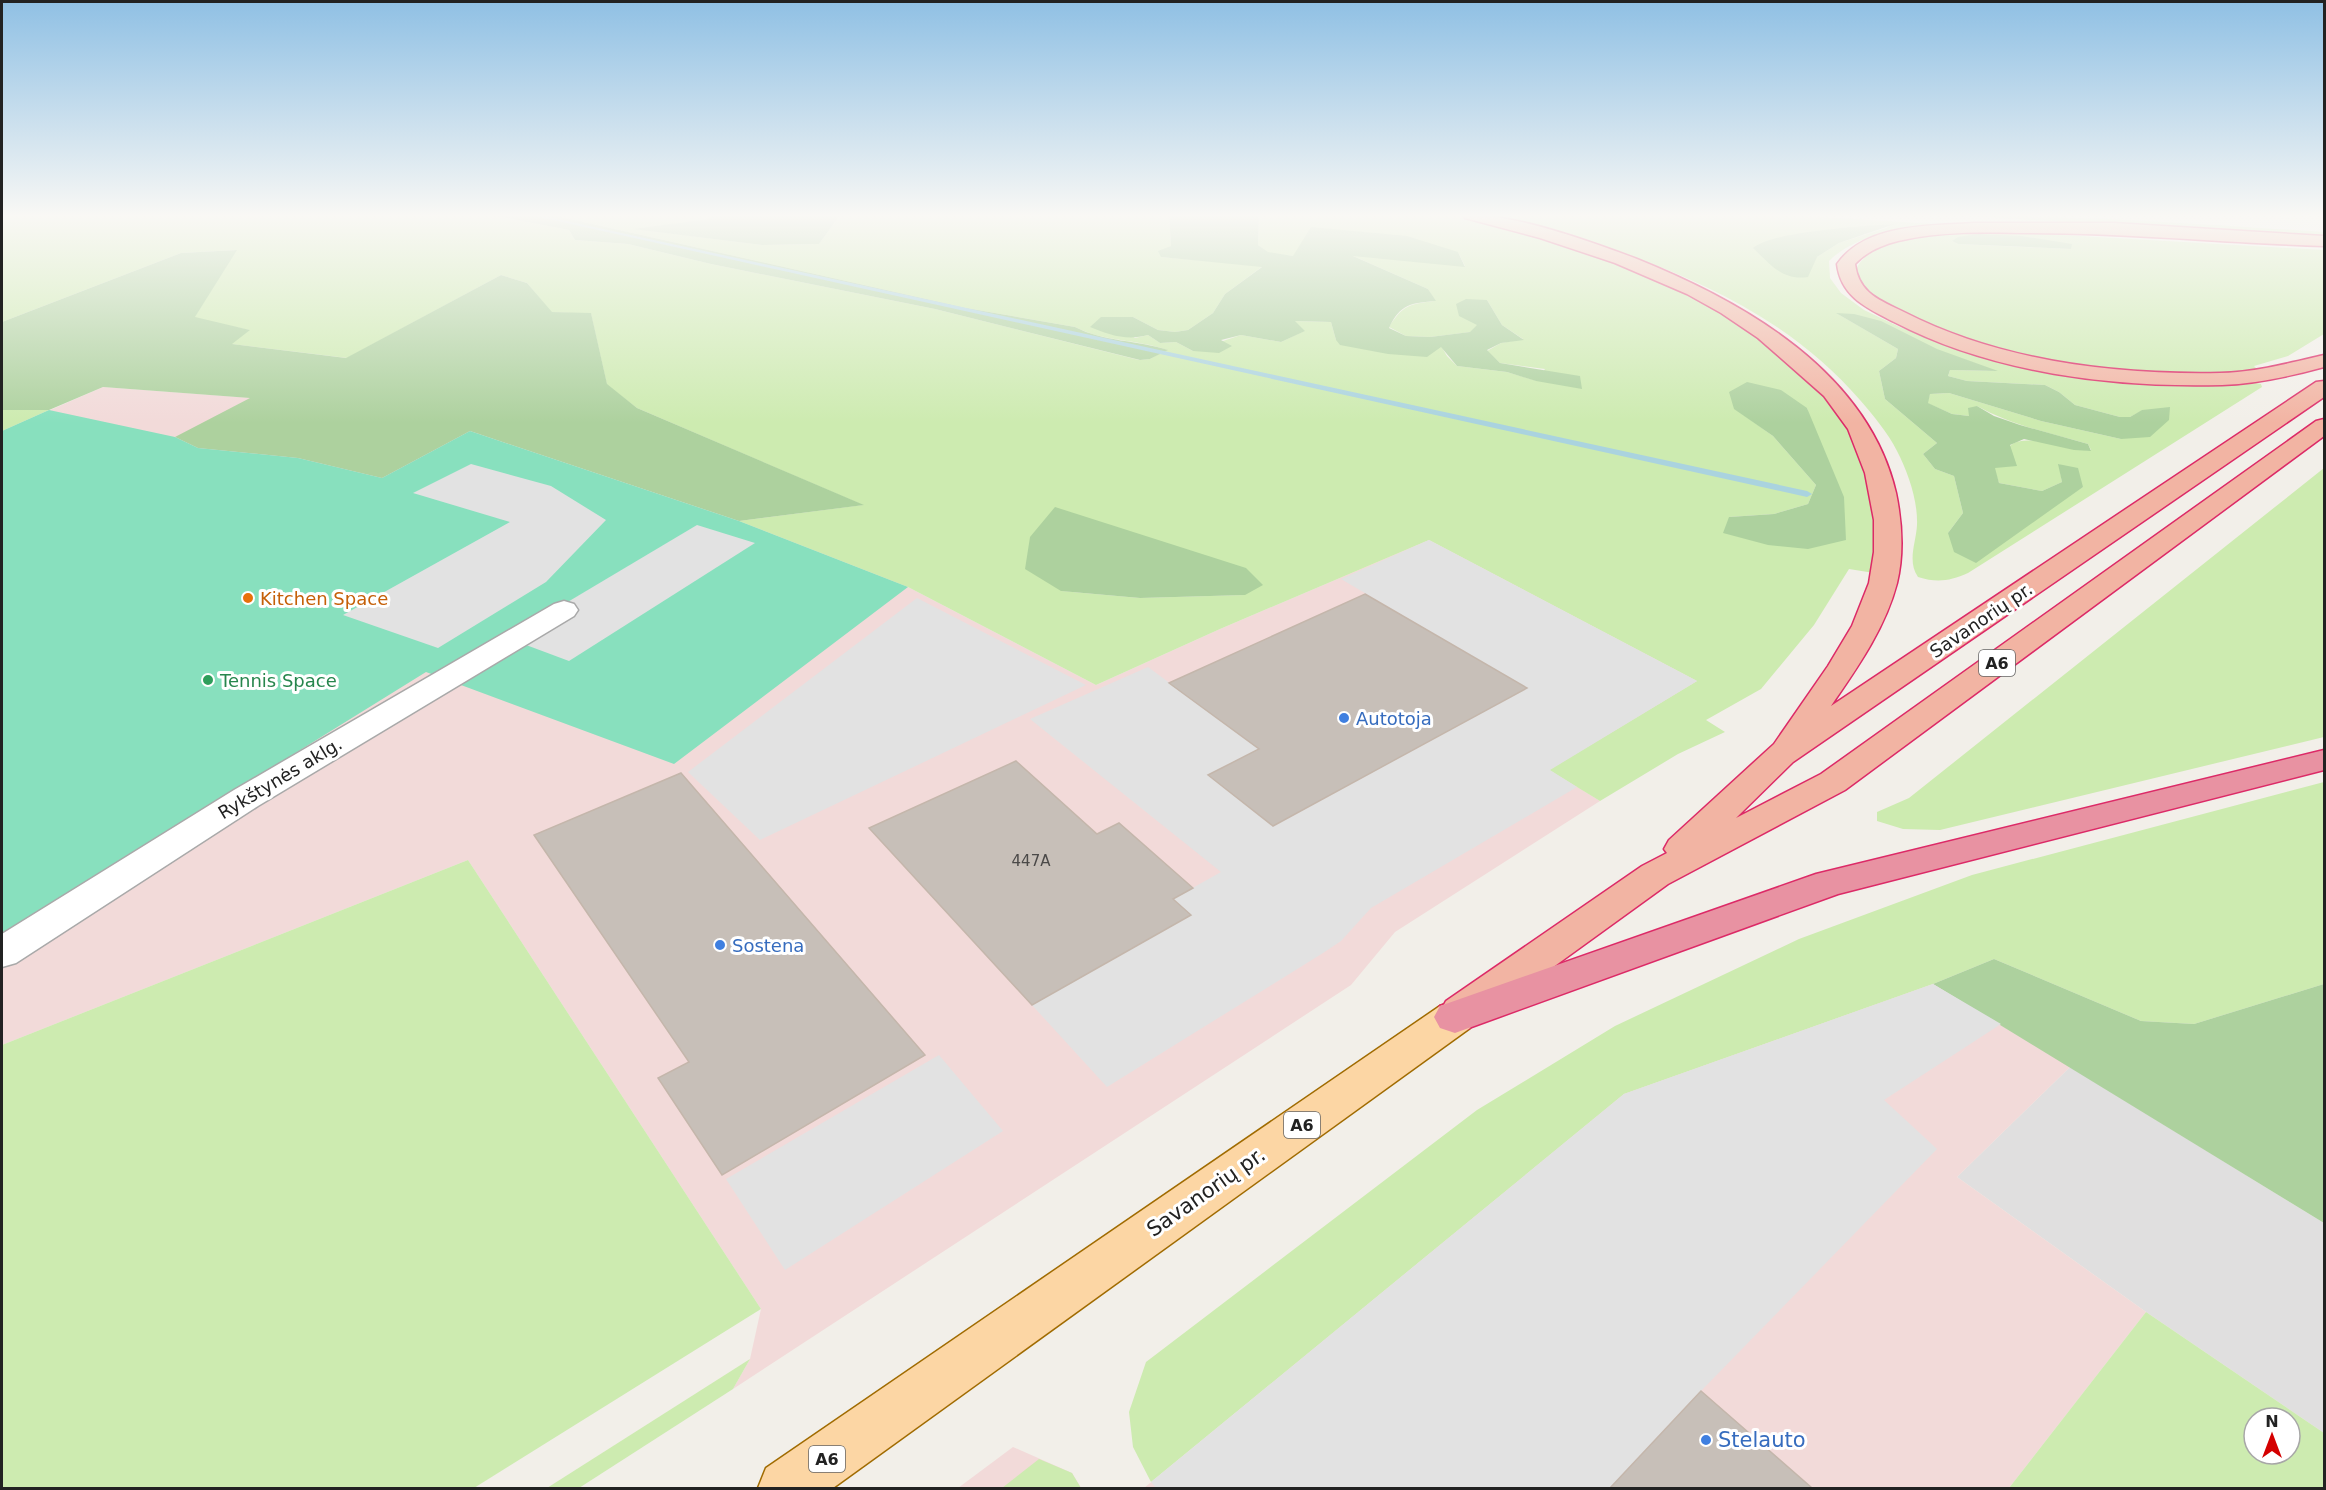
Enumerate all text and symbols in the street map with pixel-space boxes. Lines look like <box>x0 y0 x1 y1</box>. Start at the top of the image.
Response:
street label: Savanorių pr. <box>1926 578 2036 662</box>
place label: Kitchen Space <box>260 588 388 609</box>
marker: Kitchen Space <box>241 591 255 605</box>
road number: A6 <box>1979 650 2015 676</box>
place label: Tennis Space <box>219 670 337 691</box>
marker: Tennis Space <box>201 673 215 687</box>
place label: Autotoja <box>1356 708 1432 729</box>
marker: Autotoja <box>1337 711 1351 725</box>
street label: Rykštynės aklg. <box>214 733 346 823</box>
house number: 447A <box>1012 852 1051 870</box>
place label: Sostena <box>732 935 804 956</box>
marker: Sostena <box>713 938 727 952</box>
road number: A6 <box>1284 1112 1320 1138</box>
street label: Savanorių pr. <box>1142 1142 1270 1242</box>
north arrow <box>2242 1406 2302 1466</box>
text: N <box>2265 1412 2279 1431</box>
place label: Stelauto <box>1718 1428 1806 1452</box>
marker: Stelauto <box>1699 1433 1713 1447</box>
road number: A6 <box>809 1446 845 1472</box>

